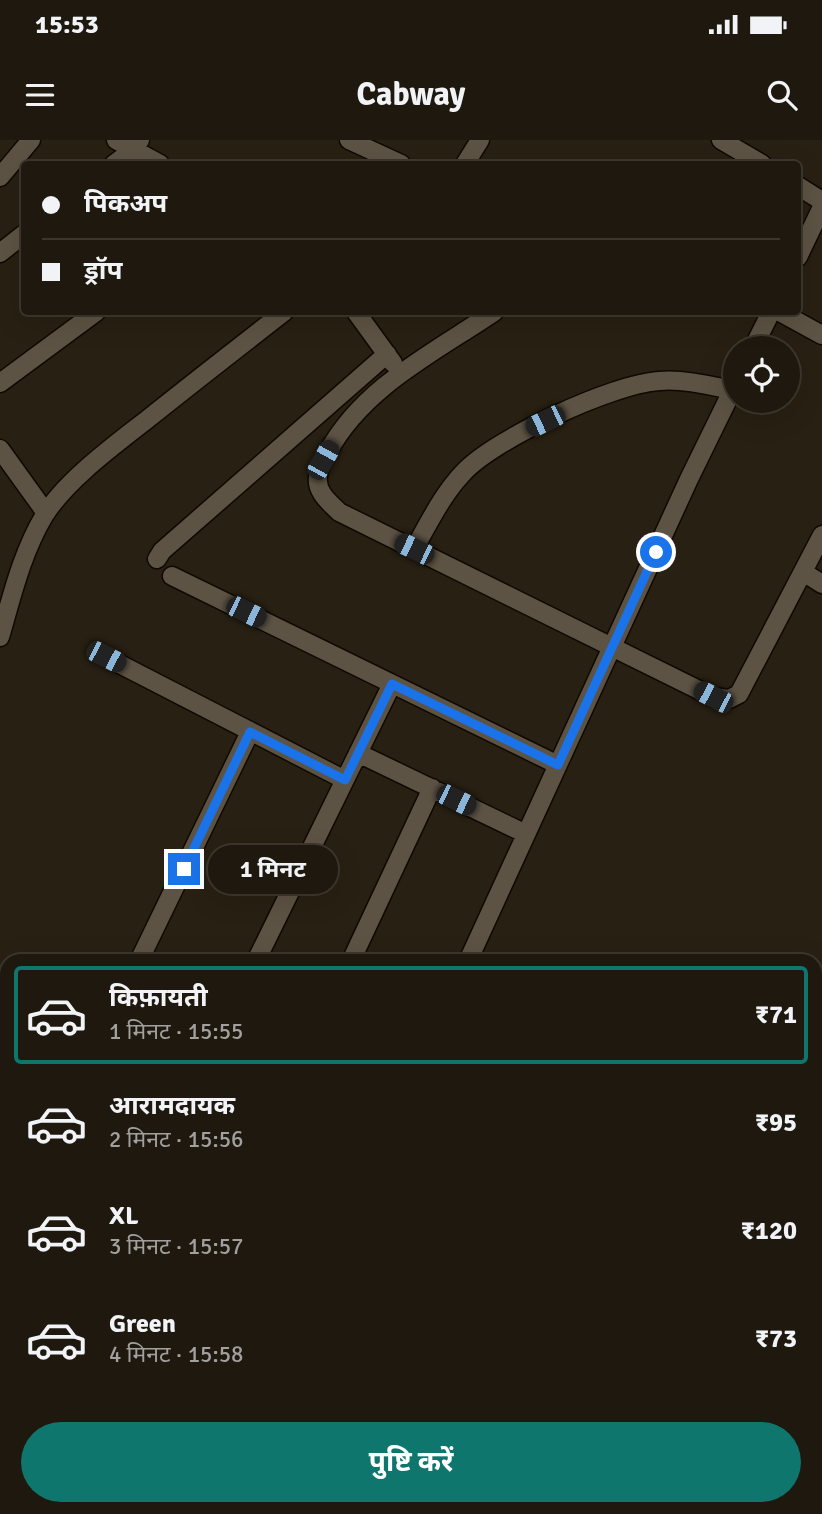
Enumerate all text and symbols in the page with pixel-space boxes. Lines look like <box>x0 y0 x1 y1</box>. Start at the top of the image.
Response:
text: 15:53 <box>35 9 99 41</box>
text: Cabway <box>357 75 465 114</box>
icon: menu <box>21 76 59 114</box>
icon: search <box>763 76 801 114</box>
text: पिकअप <box>84 188 167 220</box>
text: ड्रॉप <box>84 255 122 287</box>
map controls <box>723 336 800 413</box>
button: locate <box>723 336 800 413</box>
car <box>522 402 569 440</box>
car <box>304 437 343 483</box>
car <box>391 530 438 568</box>
route start <box>640 536 672 568</box>
car <box>223 593 270 631</box>
car <box>83 638 130 676</box>
car <box>690 678 737 716</box>
car <box>433 781 480 819</box>
callout: 1 मिनट <box>208 844 338 894</box>
route end <box>168 853 200 885</box>
text: 1 मिनट <box>240 855 306 884</box>
text: किफ़ायती <box>109 982 208 1014</box>
icon: car <box>25 984 88 1047</box>
text: ₹71 <box>755 999 797 1031</box>
text: 1 मिनट · 15:55 <box>109 1017 244 1046</box>
text: आरामदायक <box>109 1090 235 1122</box>
icon: car <box>25 1092 88 1155</box>
text: ₹95 <box>755 1107 797 1139</box>
text: 2 मिनट · 15:56 <box>109 1125 244 1154</box>
icon: car <box>25 1200 88 1263</box>
text: XL <box>109 1200 139 1232</box>
text: ₹120 <box>741 1215 797 1247</box>
text: 3 मिनट · 15:57 <box>109 1232 244 1261</box>
icon: car <box>25 1308 88 1371</box>
text: Green <box>109 1308 176 1340</box>
text: ₹73 <box>755 1323 797 1355</box>
text: 4 मिनट · 15:58 <box>109 1340 244 1369</box>
button: पुष्टि करें <box>21 1422 801 1502</box>

